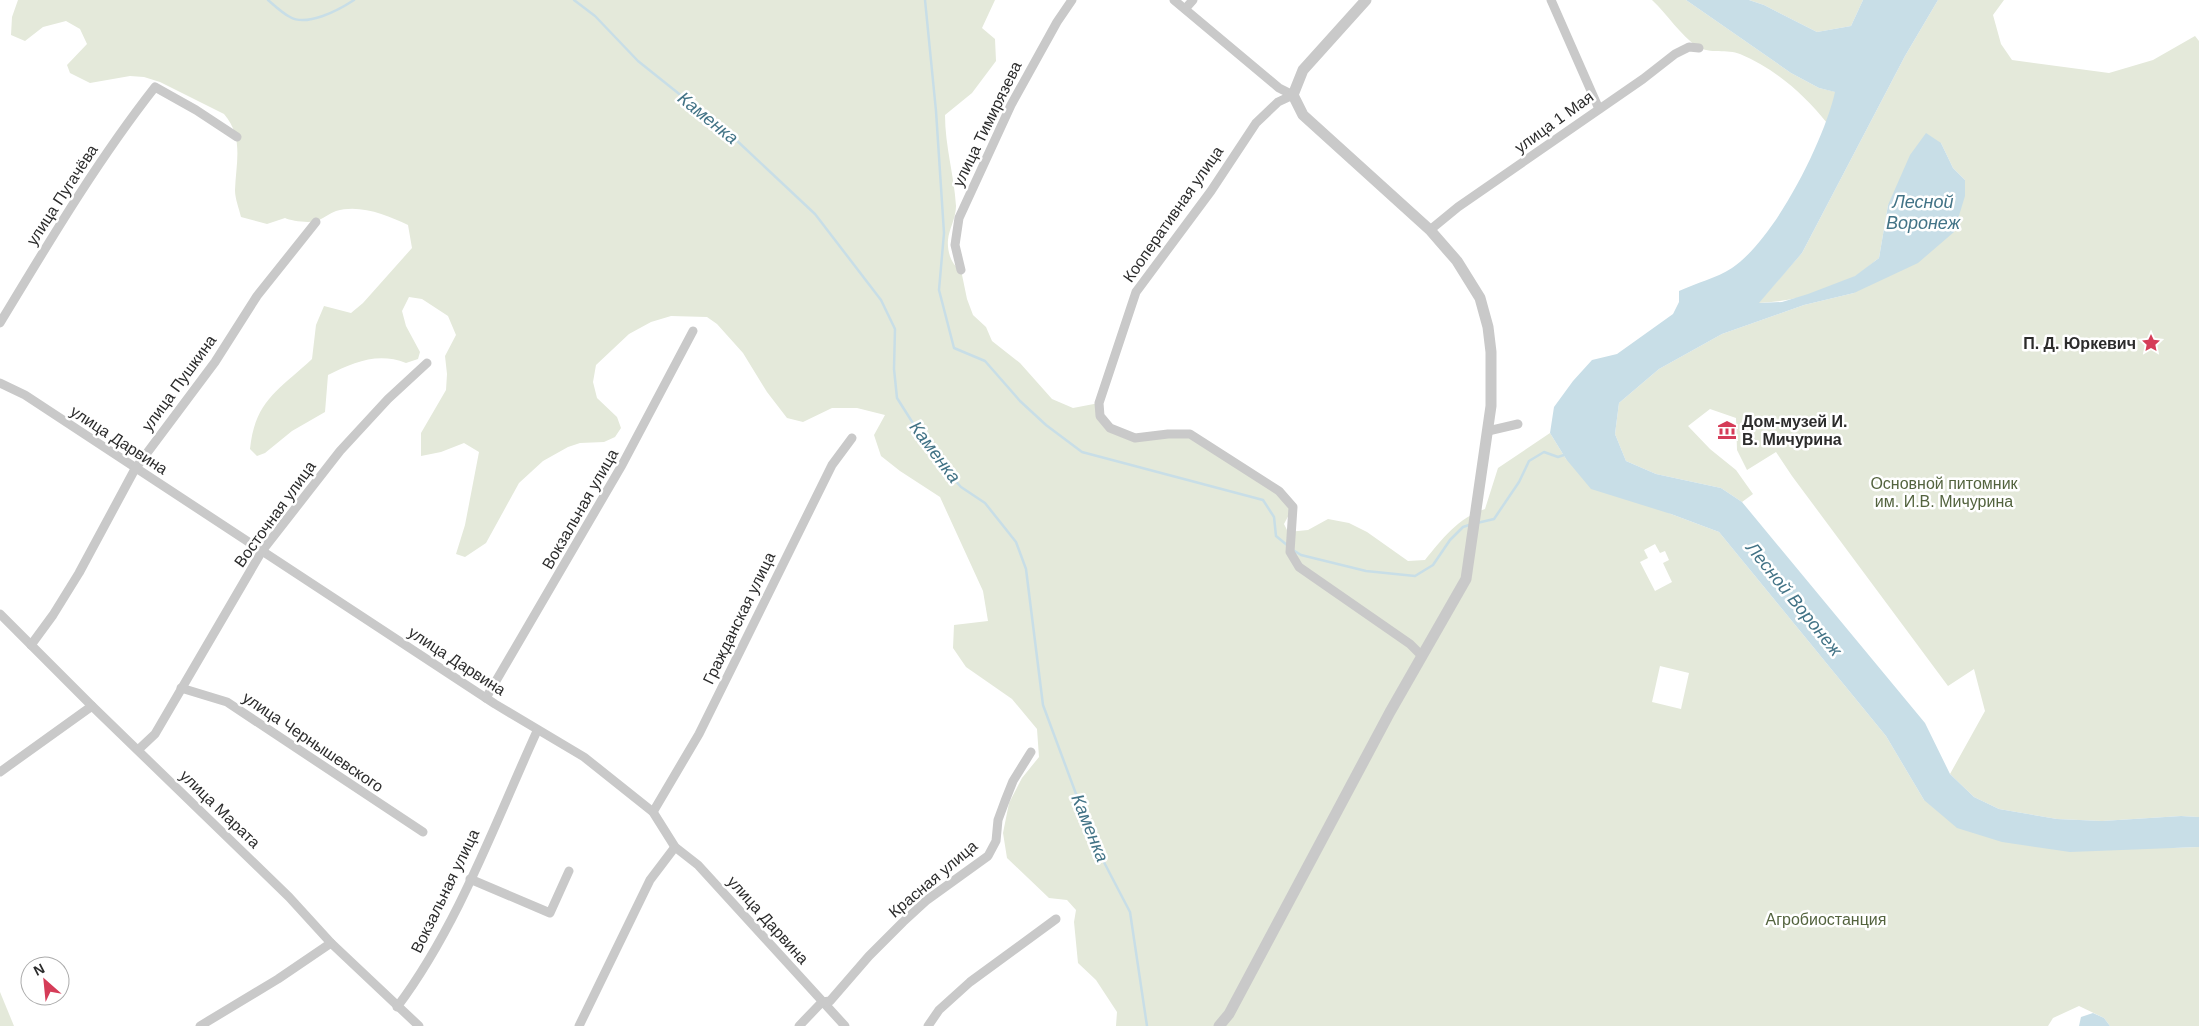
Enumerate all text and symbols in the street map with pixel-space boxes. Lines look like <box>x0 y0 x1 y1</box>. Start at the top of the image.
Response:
street label: улица Тимирязева <box>949 59 1025 189</box>
water label: Каменка <box>674 88 742 148</box>
street label: улица 1 Мая <box>1511 88 1597 156</box>
street label: улица Пугачёва <box>23 141 101 248</box>
street label: Кооперативная улица <box>1120 143 1226 285</box>
water label: Лесной Воронеж <box>1886 192 1962 233</box>
street label: улица Пушкина <box>138 332 220 434</box>
place icon: П. Д. Юркевич <box>2140 332 2162 354</box>
place label: П. Д. Юркевич <box>2023 335 2136 352</box>
street label: улица Дарвина <box>67 402 171 478</box>
place label: Дом-музей И. В. Мичурина <box>1742 413 1848 448</box>
water label: Каменка <box>906 417 964 487</box>
museum icon: Дом-музей И. В. Мичурина <box>1716 419 1738 441</box>
street label: Вокзальная улица <box>539 446 621 572</box>
street label: Восточная улица <box>231 458 319 570</box>
park label: Основной питомник им. И.В. Мичурина <box>1870 475 2019 510</box>
water label: Лесной Воронеж <box>1741 537 1847 661</box>
street label: Гражданская улица <box>700 549 778 687</box>
street label: улица Дарвина <box>405 623 509 699</box>
street label: улица Чернышевского <box>240 689 387 795</box>
street label: улица Марата <box>177 767 264 851</box>
water label: Каменка <box>1067 791 1113 865</box>
street label: Вокзальная улица <box>408 826 482 956</box>
street label: Красная улица <box>885 837 981 921</box>
street label: улица Дарвина <box>724 873 812 967</box>
park label: Агробиостанция <box>1766 911 1886 928</box>
north arrow <box>20 956 70 1006</box>
text: N <box>31 960 47 979</box>

